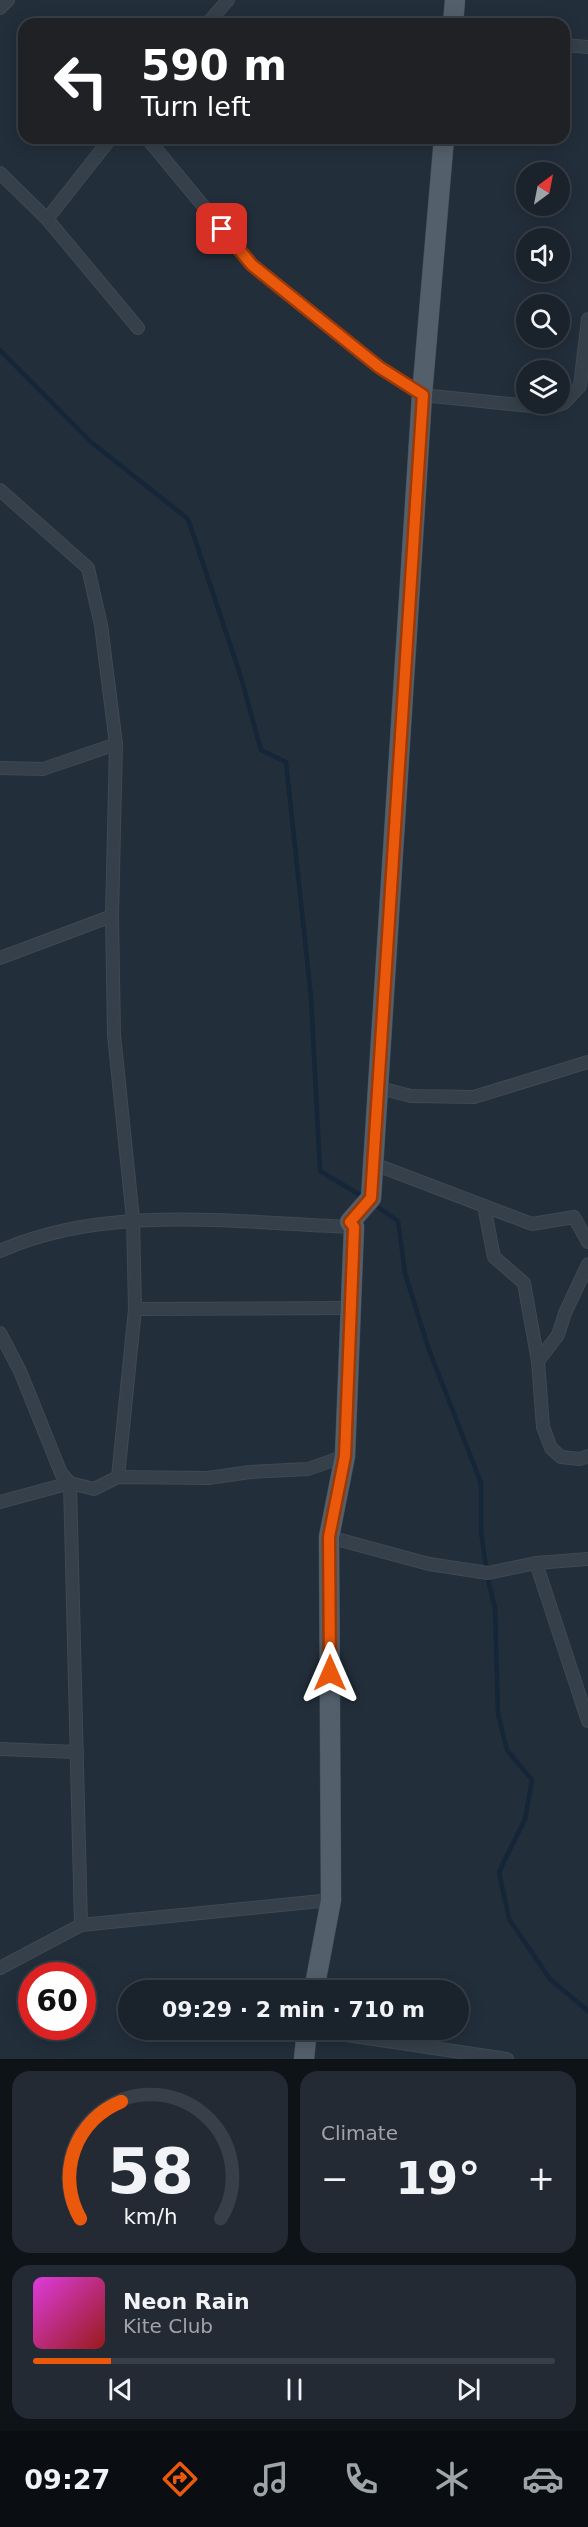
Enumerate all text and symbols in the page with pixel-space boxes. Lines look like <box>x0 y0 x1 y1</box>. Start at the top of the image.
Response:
text: 590 m <box>141 41 287 90</box>
icon: left <box>42 42 120 120</box>
text: Turn left <box>141 91 251 122</box>
north arrow <box>516 162 570 216</box>
map controls <box>516 162 570 414</box>
pin <box>196 203 247 254</box>
icon: arrive <box>205 212 238 245</box>
button: sound <box>516 228 570 282</box>
button: search <box>516 294 570 348</box>
button: layers <box>516 360 570 414</box>
position arrow <box>298 1641 362 1705</box>
speed limit sign: 60 <box>18 1962 96 2040</box>
text: 09:29 · 2 min · 710 m <box>162 1997 425 2022</box>
text: Climate <box>321 2121 398 2145</box>
text: 58 <box>107 2135 193 2208</box>
text: 19° <box>395 2152 481 2205</box>
text: − <box>321 2159 349 2198</box>
text: + <box>527 2159 555 2198</box>
text: km/h <box>123 2204 177 2229</box>
text: Neon Rain <box>123 2289 250 2314</box>
text: Kite Club <box>123 2314 213 2338</box>
icon: previous <box>104 2373 137 2406</box>
icon: pause <box>278 2373 311 2406</box>
icon: next <box>452 2373 485 2406</box>
icon: directions <box>159 2458 201 2500</box>
icon: music <box>250 2458 292 2500</box>
icon: phone <box>340 2458 382 2500</box>
icon: climate <box>431 2458 473 2500</box>
icon: car <box>522 2458 564 2500</box>
text: 09:27 <box>24 2464 110 2495</box>

